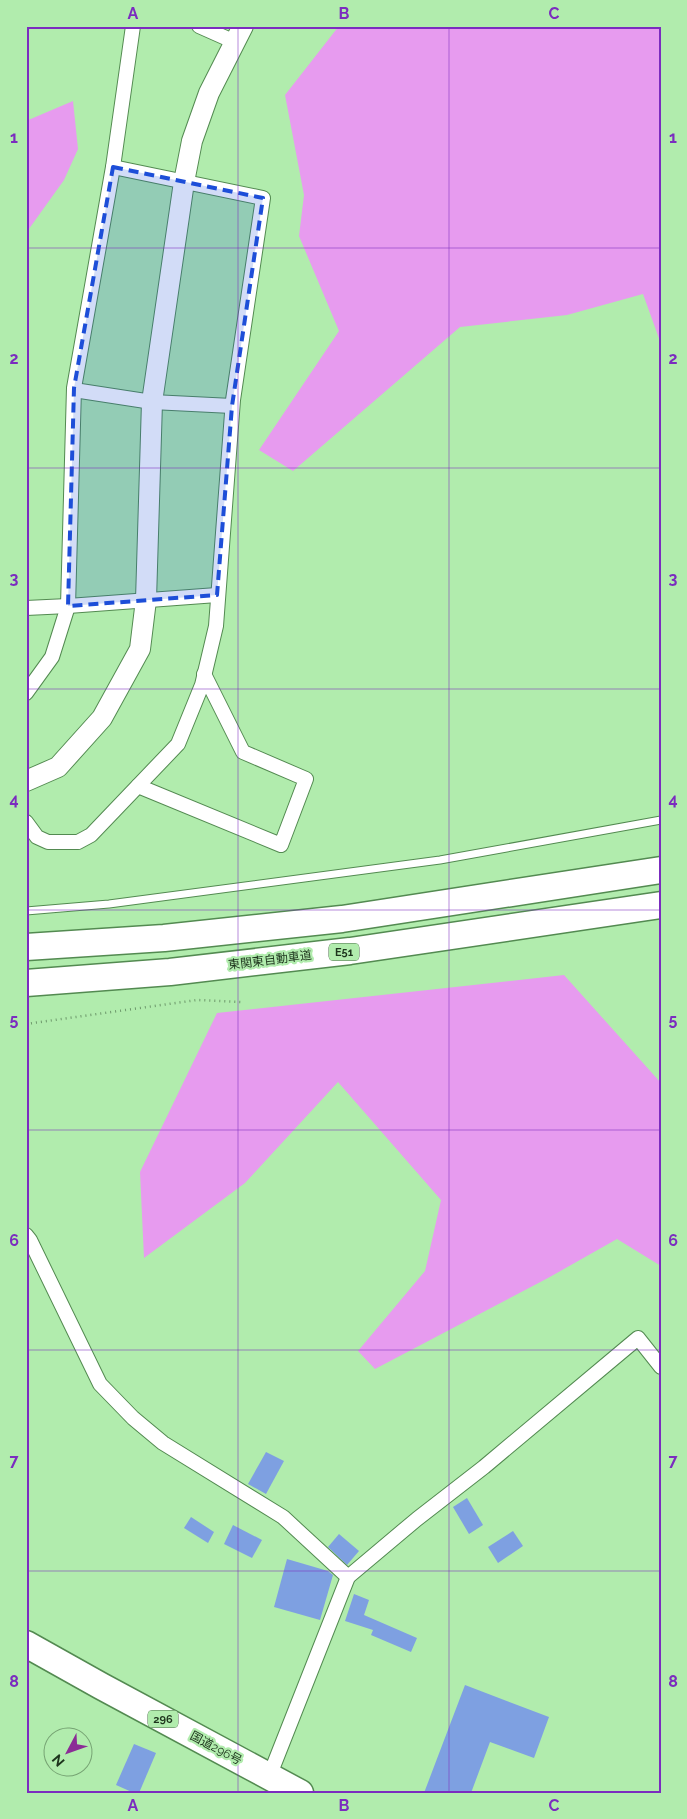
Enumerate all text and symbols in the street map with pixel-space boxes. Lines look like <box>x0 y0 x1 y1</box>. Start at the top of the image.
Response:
text: A <box>128 4 139 23</box>
text: B <box>339 4 350 23</box>
text: C <box>549 4 560 23</box>
text: 1 <box>10 128 18 147</box>
text: 1 <box>669 128 677 147</box>
text: 2 <box>9 349 19 368</box>
text: 2 <box>668 349 678 368</box>
text: 3 <box>10 569 19 588</box>
text: 3 <box>669 569 678 588</box>
text: 4 <box>9 790 19 809</box>
text: 4 <box>668 790 678 809</box>
road number: E51 <box>329 944 359 960</box>
street label: 東関東自動車道 <box>227 948 313 972</box>
text: 5 <box>10 1010 19 1029</box>
text: 5 <box>669 1010 678 1029</box>
text: 6 <box>9 1231 19 1250</box>
text: 6 <box>668 1231 678 1250</box>
text: 7 <box>10 1451 19 1470</box>
text: 7 <box>669 1451 678 1470</box>
text: 8 <box>9 1672 19 1691</box>
text: 8 <box>668 1672 678 1691</box>
road number: 296 <box>148 1710 178 1728</box>
north arrow <box>42 1726 92 1776</box>
street label: 国道296号 <box>188 1729 244 1767</box>
text: N <box>49 1751 68 1770</box>
text: A <box>128 1796 139 1815</box>
text: B <box>339 1796 350 1815</box>
text: C <box>549 1796 560 1815</box>

